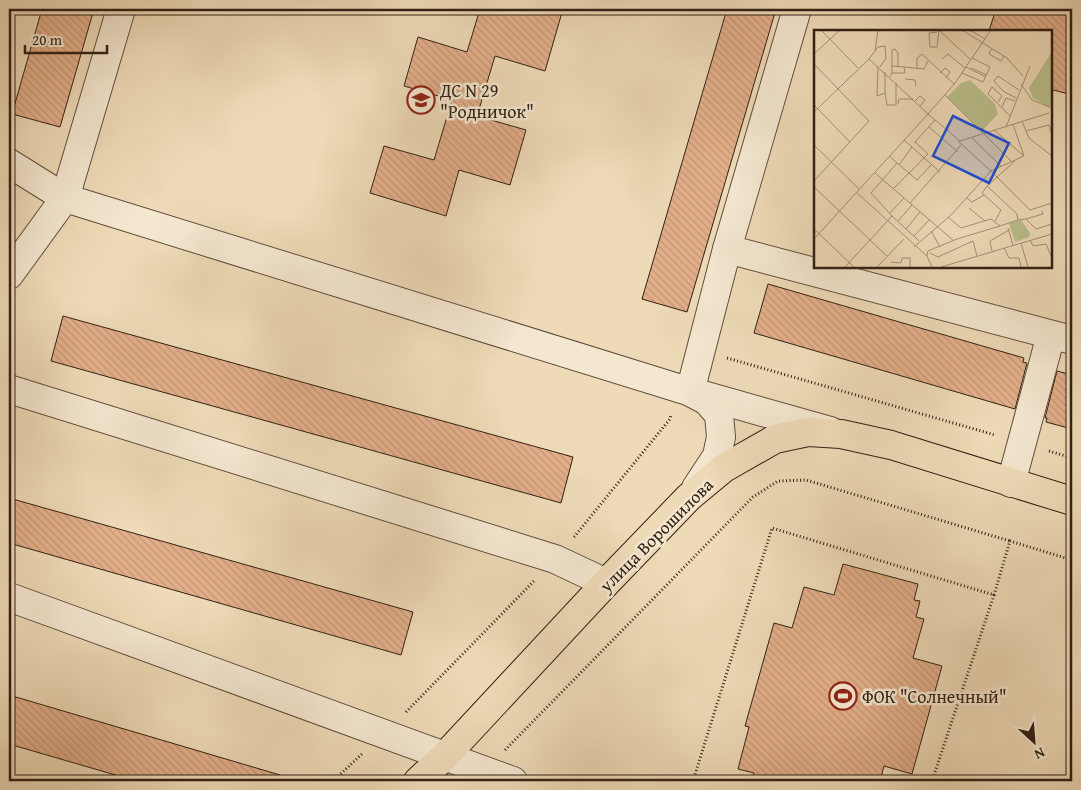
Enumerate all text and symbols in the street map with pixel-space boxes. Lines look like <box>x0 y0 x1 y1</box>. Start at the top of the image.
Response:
scale bar <box>25 22 108 54</box>
text: 20 m <box>32 29 63 50</box>
inset map <box>814 30 1051 268</box>
place label: ДС N 29 "Родничок" <box>439 77 534 125</box>
school or university icon: ДС N 29 "Родничок" <box>406 85 436 115</box>
street label: улица Ворошилова <box>592 472 719 599</box>
sports icon: ФОК "Солнечный" <box>828 681 858 711</box>
place label: ФОК "Солнечный" <box>862 683 1007 710</box>
north arrow <box>1008 718 1058 768</box>
text: N <box>1031 743 1048 765</box>

